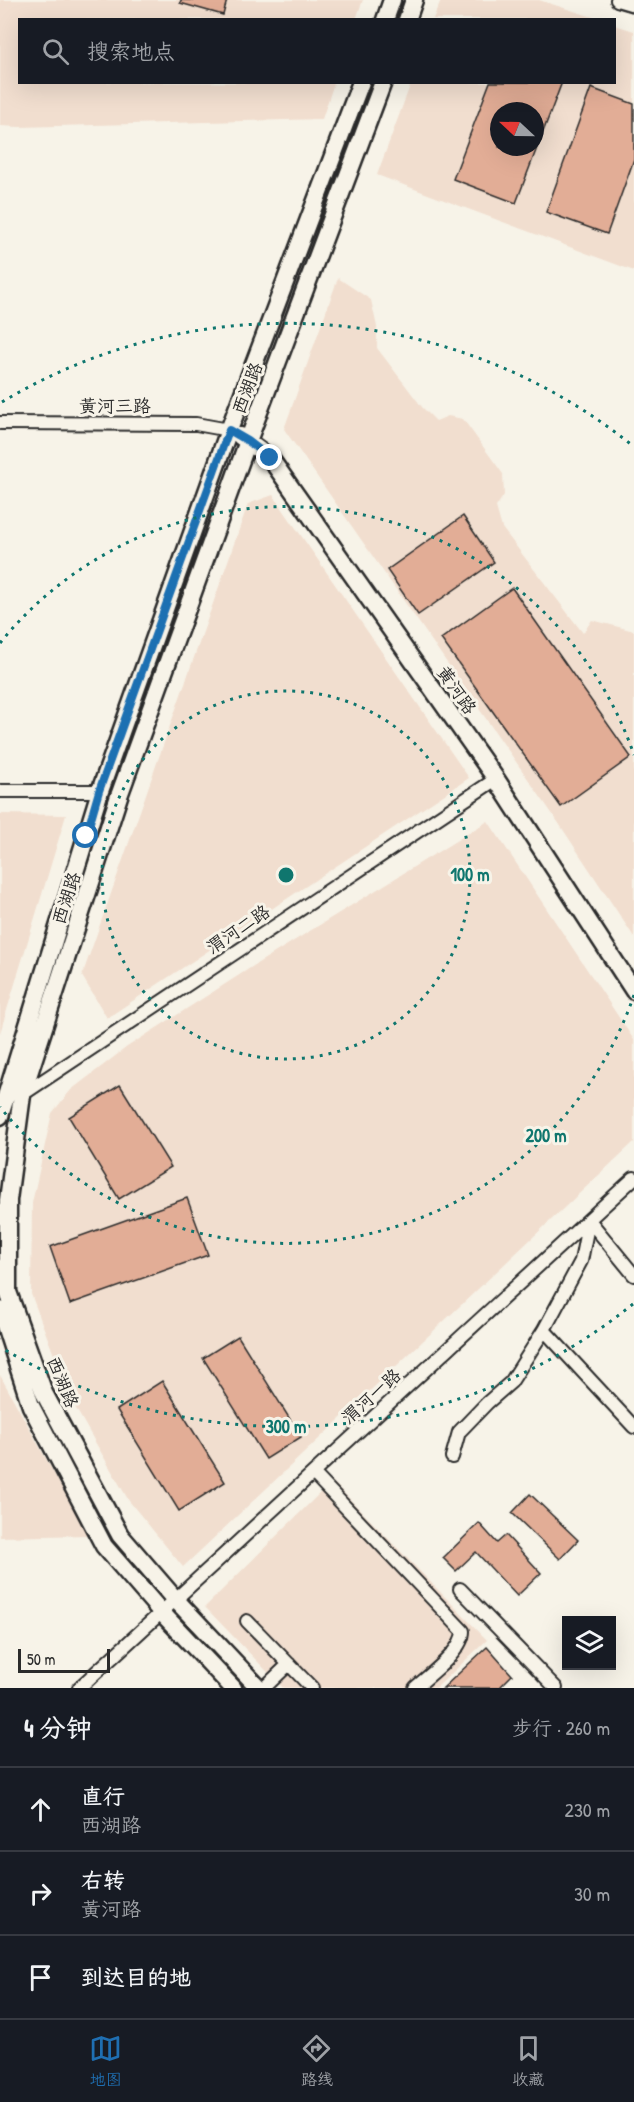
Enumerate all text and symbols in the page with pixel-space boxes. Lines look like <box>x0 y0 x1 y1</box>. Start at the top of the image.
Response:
search box <box>18 18 616 84</box>
icon: search <box>39 35 72 68</box>
text: 搜索地点 <box>87 36 175 66</box>
north arrow <box>490 102 544 156</box>
street label: 西湖路 <box>226 358 268 418</box>
street label: 黄河三路 <box>79 393 151 418</box>
route end <box>256 444 282 470</box>
street label: 黄河路 <box>431 661 483 719</box>
route start <box>72 822 98 848</box>
text: 100 m <box>450 862 490 887</box>
centre of rings <box>276 865 296 885</box>
street label: 西湖路 <box>46 868 86 928</box>
street label: 渭河二路 <box>201 899 275 959</box>
text: 200 m <box>526 1123 566 1148</box>
street label: 西湖路 <box>41 1352 85 1412</box>
street label: 渭河一路 <box>336 1363 406 1429</box>
text: 300 m <box>266 1414 306 1439</box>
map controls <box>562 1616 616 1670</box>
button: layers <box>562 1616 616 1670</box>
scale bar <box>18 1646 110 1674</box>
text: 50 m <box>27 1648 56 1670</box>
text: 4 分钟 <box>24 1710 92 1745</box>
text: 步行 · 260 m <box>512 1714 610 1741</box>
text: 直行 <box>81 1781 125 1811</box>
icon: ahead <box>24 1793 57 1826</box>
text: 230 m <box>565 1796 610 1823</box>
text: 西湖路 <box>81 1811 141 1838</box>
text: 右转 <box>81 1865 125 1895</box>
icon: right <box>24 1877 57 1910</box>
text: 30 m <box>574 1880 610 1907</box>
text: 黄河路 <box>81 1895 141 1922</box>
icon: arrive <box>24 1961 57 1994</box>
text: 到达目的地 <box>81 1962 191 1992</box>
tab: 地图 <box>89 2032 122 2090</box>
tab: 路线 <box>300 2032 333 2090</box>
tab: 收藏 <box>512 2032 545 2090</box>

